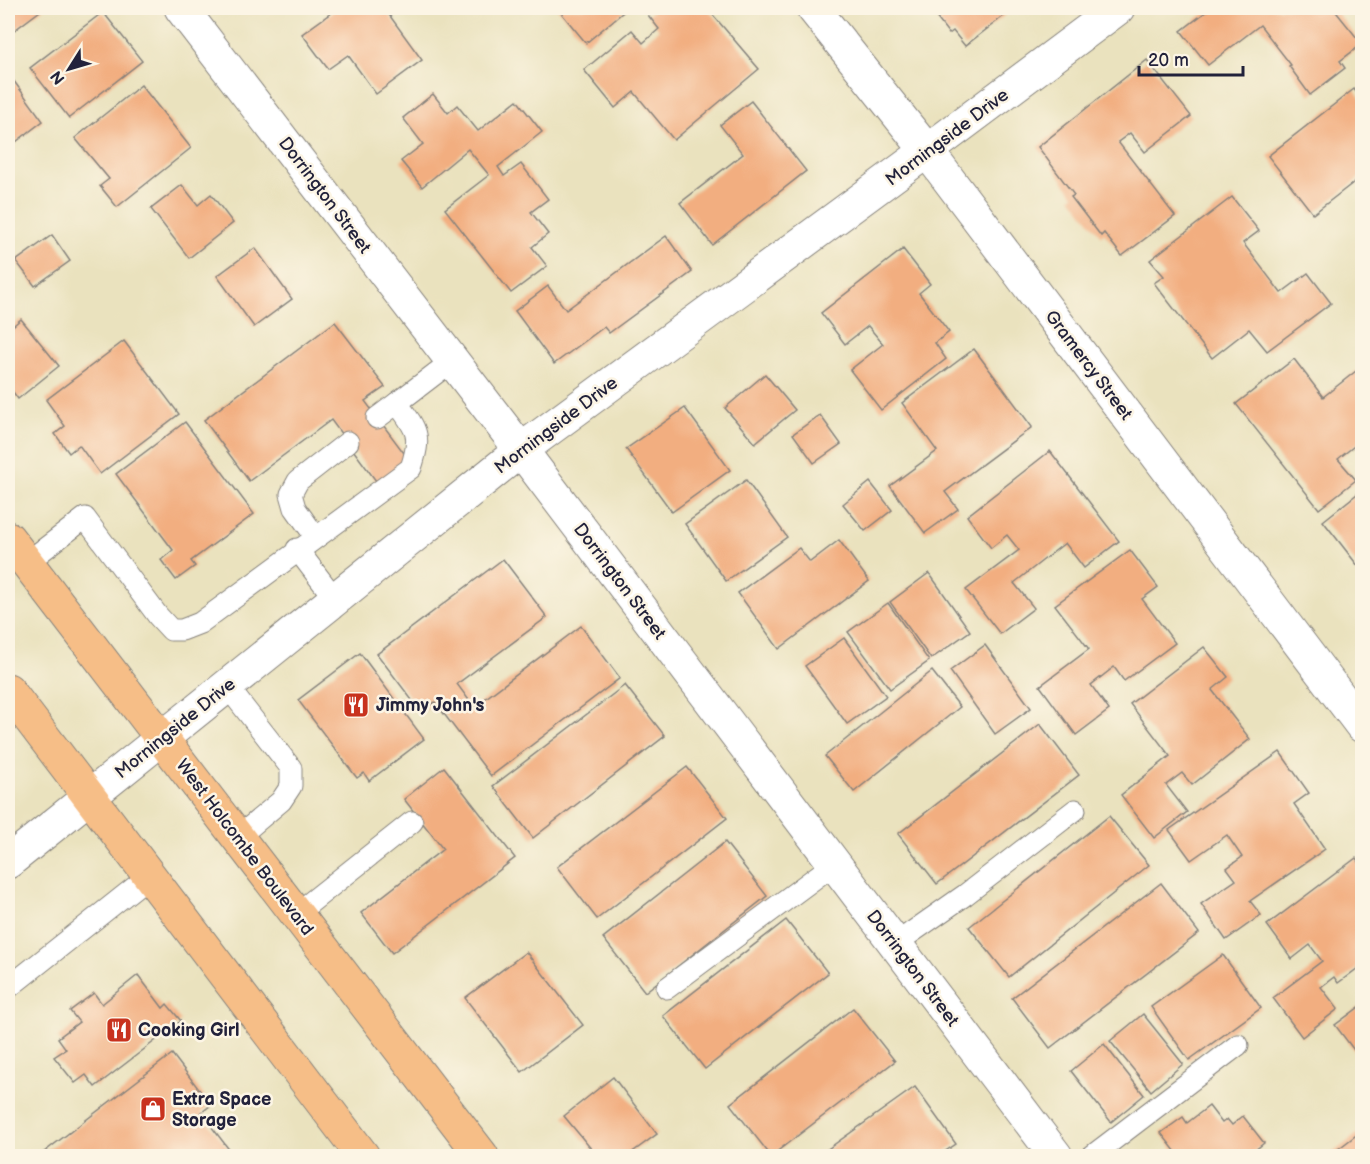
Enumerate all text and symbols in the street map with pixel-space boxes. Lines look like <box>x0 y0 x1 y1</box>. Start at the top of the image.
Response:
north arrow <box>39 39 99 99</box>
scale bar <box>1139 39 1242 77</box>
text: 20 m <box>1148 50 1189 71</box>
text: N <box>47 67 69 88</box>
street label: Morningside Drive <box>882 84 1013 190</box>
street label: Dorrington Street <box>274 133 375 258</box>
street label: Gramercy Street <box>1041 306 1137 425</box>
street label: Morningside Drive <box>491 372 622 478</box>
street label: Dorrington Street <box>569 519 670 644</box>
street label: Morningside Drive <box>111 673 240 783</box>
restaurant icon: Jimmy John's <box>341 690 371 720</box>
place label: Jimmy John's <box>376 695 485 716</box>
street label: West Holcombe Boulevard <box>171 755 318 940</box>
street label: Dorrington Street <box>862 906 963 1031</box>
restaurant icon: Cooking Girl <box>104 1015 134 1045</box>
place label: Cooking Girl <box>138 1020 240 1041</box>
place label: Extra Space Storage <box>172 1089 271 1131</box>
shop icon: Extra Space Storage <box>138 1094 168 1124</box>

